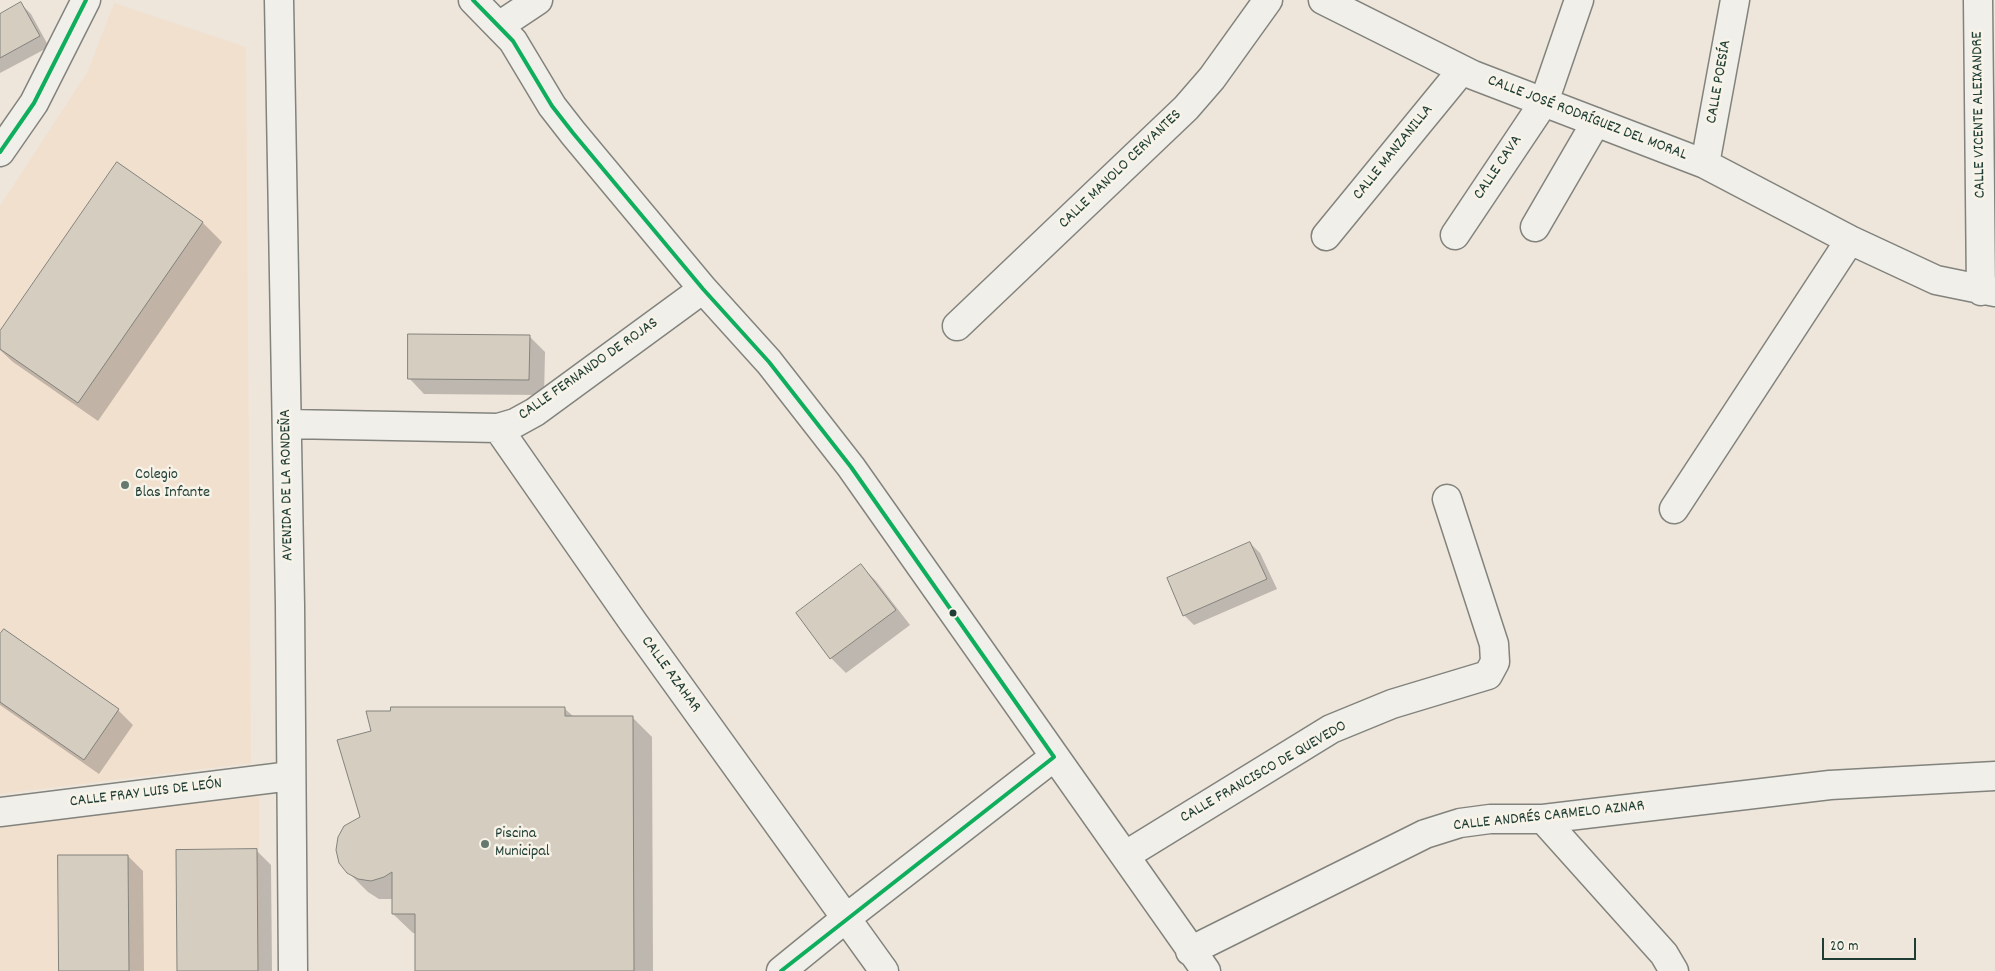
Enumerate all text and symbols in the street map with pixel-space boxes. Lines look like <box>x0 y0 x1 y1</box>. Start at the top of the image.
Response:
street label: CALLE VICENTE ALEIXANDRE <box>1969 31 1991 199</box>
street label: CALLE POESÍA <box>1703 39 1737 125</box>
street label: CALLE JOSÉ RODRÍGUEZ DEL MORAL <box>1484 72 1690 166</box>
street label: CALLE MANZANILLA <box>1350 101 1438 205</box>
street label: CALLE MANOLO CERVANTES <box>1056 106 1186 234</box>
street label: CALLE CAVA <box>1470 132 1528 204</box>
street label: CALLE FERNANDO DE ROJAS <box>515 314 663 426</box>
street label: AVENIDA DE LA RONDEÑA <box>277 409 299 561</box>
place label: Colegio Blas Infante <box>135 466 210 504</box>
marker: Colegio Blas Infante <box>119 479 131 491</box>
unlabelled marker <box>948 608 958 618</box>
street label: CALLE AZAHAR <box>636 633 704 717</box>
street label: CALLE FRANCISCO DE QUEVEDO <box>1177 717 1351 829</box>
street label: CALLE FRAY LUIS DE LEÓN <box>69 775 223 813</box>
street label: CALLE ANDRÉS CARMELO AZNAR <box>1453 797 1645 837</box>
place label: Piscina Municipal <box>495 825 550 863</box>
marker: Piscina Municipal <box>479 838 491 850</box>
scale bar <box>1825 928 1919 960</box>
text: 20 m <box>1830 936 1858 958</box>

